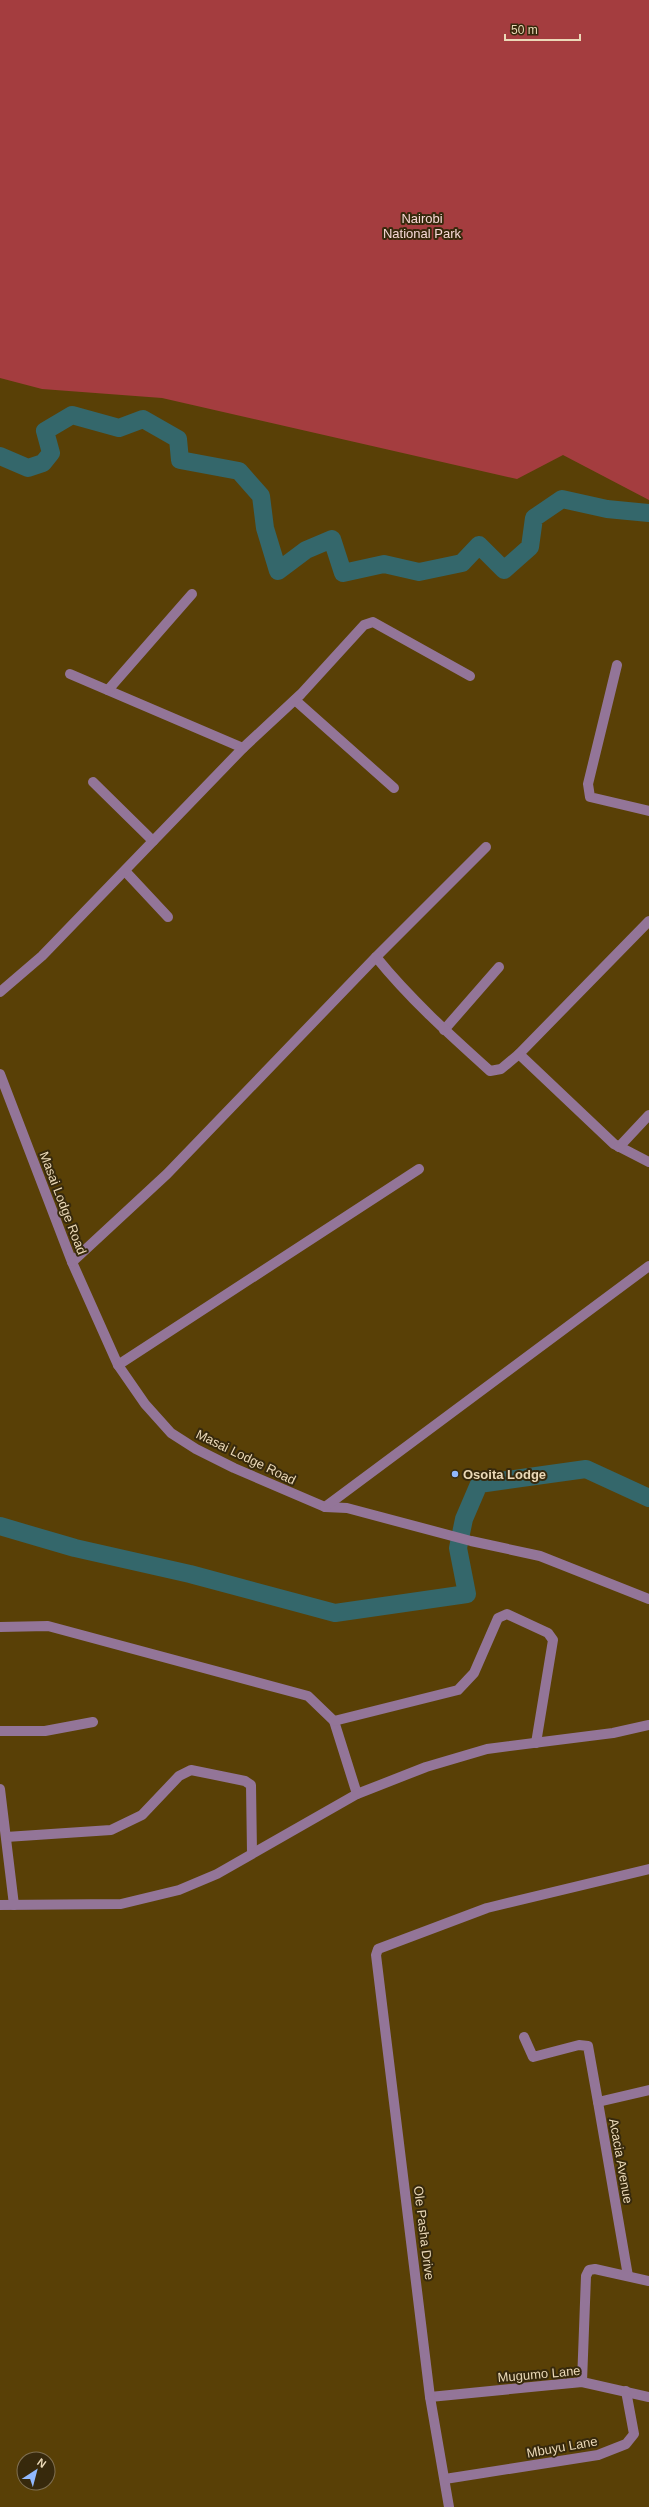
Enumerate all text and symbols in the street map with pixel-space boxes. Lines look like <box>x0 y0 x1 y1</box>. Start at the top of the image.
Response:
scale bar <box>505 16 580 42</box>
text: 50 m <box>511 23 538 37</box>
park label: Nairobi National Park <box>383 211 462 241</box>
street label: Masai Lodge Road <box>36 1149 90 1257</box>
street label: Masai Lodge Road <box>194 1426 298 1488</box>
place label: Osoita Lodge <box>463 1467 546 1482</box>
marker: Osoita Lodge <box>450 1469 460 1479</box>
street label: Acacia Avenue <box>606 2117 636 2205</box>
street label: Ole Pasha Drive <box>411 2185 437 2281</box>
street label: Mugumo Lane <box>497 2363 581 2385</box>
street label: Mbuyu Lane <box>525 2433 599 2461</box>
north arrow <box>16 2451 56 2491</box>
text: N <box>35 2456 49 2470</box>

